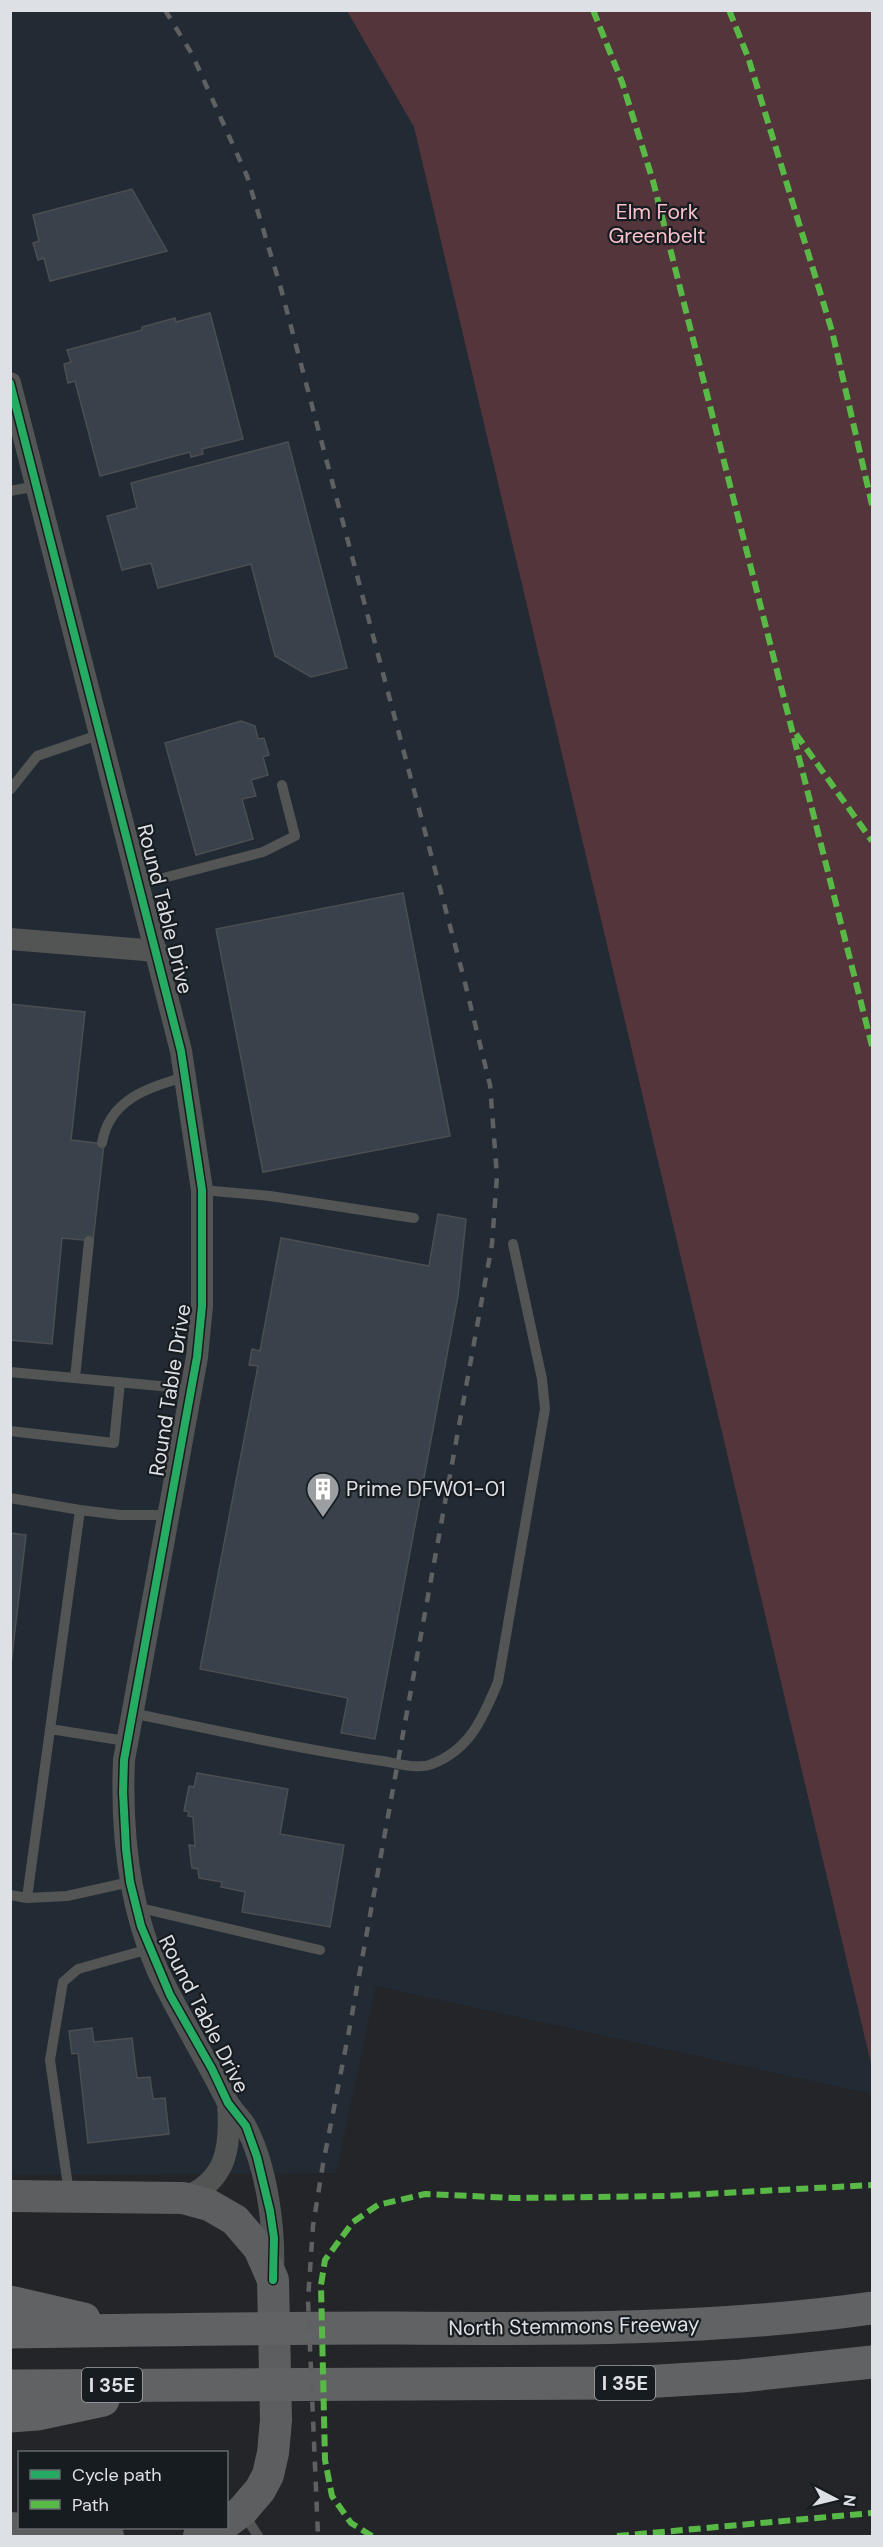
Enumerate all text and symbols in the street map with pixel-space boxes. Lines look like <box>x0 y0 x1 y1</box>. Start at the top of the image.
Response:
park label: Elm Fork Greenbelt <box>608 198 706 250</box>
street label: Round Table Drive <box>130 821 200 997</box>
street label: Round Table Drive <box>143 1302 197 1478</box>
building icon: Prime DFW01-01 <box>305 1471 341 1518</box>
place label: Prime DFW01-01 <box>346 1475 506 1503</box>
street label: Round Table Drive <box>152 1930 256 2098</box>
street label: North Stemmons Freeway <box>448 2310 700 2342</box>
road number: I 35E <box>595 2366 655 2400</box>
road number: I 35E <box>82 2368 142 2402</box>
legend <box>18 2451 228 2529</box>
text: Cycle path <box>72 2463 162 2487</box>
north arrow <box>805 2469 865 2529</box>
text: Path <box>72 2493 109 2517</box>
text: N <box>838 2494 861 2508</box>

